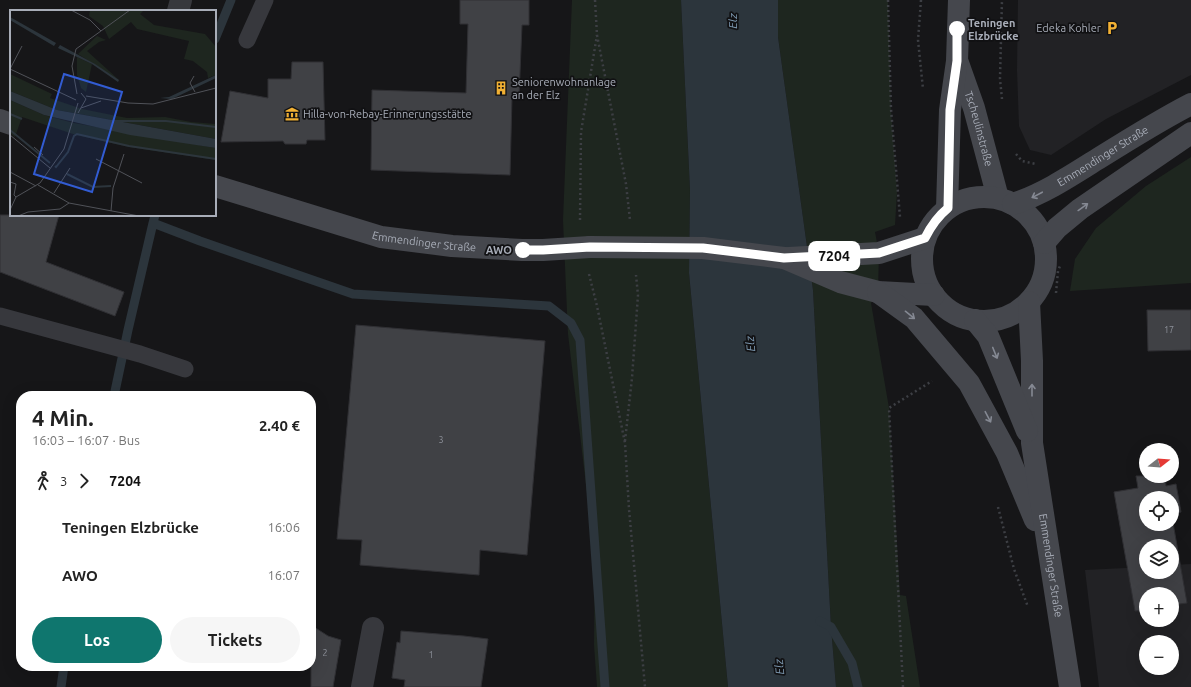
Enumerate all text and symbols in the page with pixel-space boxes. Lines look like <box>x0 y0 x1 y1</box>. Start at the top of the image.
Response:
inset map <box>10 10 216 216</box>
water label: Elz <box>726 13 739 29</box>
place label: Teningen Elzbrücke <box>968 17 1019 42</box>
parking icon: Edeka Kohler <box>1104 20 1120 36</box>
marker: Teningen Elzbrücke <box>949 21 965 37</box>
place label: Edeka Kohler <box>1036 22 1102 34</box>
place label: Seniorenwohnanlage an der Elz <box>512 76 616 101</box>
building icon: Seniorenwohnanlage an der Elz <box>493 80 509 96</box>
street label: Tscheulinstraße <box>962 89 995 168</box>
museum icon: Hilla-von-Rebay-Erinnerungsstätte <box>284 106 300 122</box>
place label: Hilla-von-Rebay-Erinnerungsstätte <box>303 108 472 120</box>
street label: Emmendinger Straße <box>1055 123 1150 188</box>
one-way arrow <box>1031 192 1043 199</box>
one-way arrow <box>1077 203 1088 211</box>
street label: Emmendinger Straße <box>371 229 476 253</box>
marker: AWO <box>515 242 531 258</box>
line badge: 7204 <box>806 243 862 269</box>
place label: AWO <box>486 244 512 256</box>
text: 7204 <box>818 248 850 264</box>
one-way arrow <box>904 311 915 319</box>
house number: 17 <box>1164 325 1174 335</box>
water label: Elz <box>743 335 757 352</box>
one-way arrow <box>992 347 1000 359</box>
one-way arrow <box>1028 384 1036 397</box>
text: 4 Min. <box>32 405 94 430</box>
one-way arrow <box>985 411 992 423</box>
text: 2.40 € <box>259 417 300 434</box>
text: 16:03 – 16:07 · Bus <box>32 433 140 447</box>
house number: 3 <box>438 435 444 445</box>
north arrow <box>1139 443 1179 483</box>
map controls <box>1139 443 1179 675</box>
icon: walk <box>32 470 54 492</box>
icon: forward <box>73 470 95 492</box>
text: 7204 <box>109 473 141 489</box>
text: 3 <box>60 474 67 488</box>
button: locate <box>1139 491 1179 531</box>
street label: Emmendinger Straße <box>1037 513 1065 618</box>
text: Teningen Elzbrücke <box>62 519 199 536</box>
text: 16:06 <box>267 520 300 534</box>
button: layers <box>1139 539 1179 579</box>
text: AWO <box>62 567 98 584</box>
text: 16:07 <box>267 568 300 582</box>
button: + <box>1139 587 1179 627</box>
button: Los <box>32 617 162 663</box>
button: Tickets <box>170 617 300 663</box>
button: − <box>1139 635 1179 675</box>
house number: 2 <box>322 648 328 658</box>
house number: 1 <box>428 650 434 660</box>
water label: Elz <box>772 658 786 675</box>

